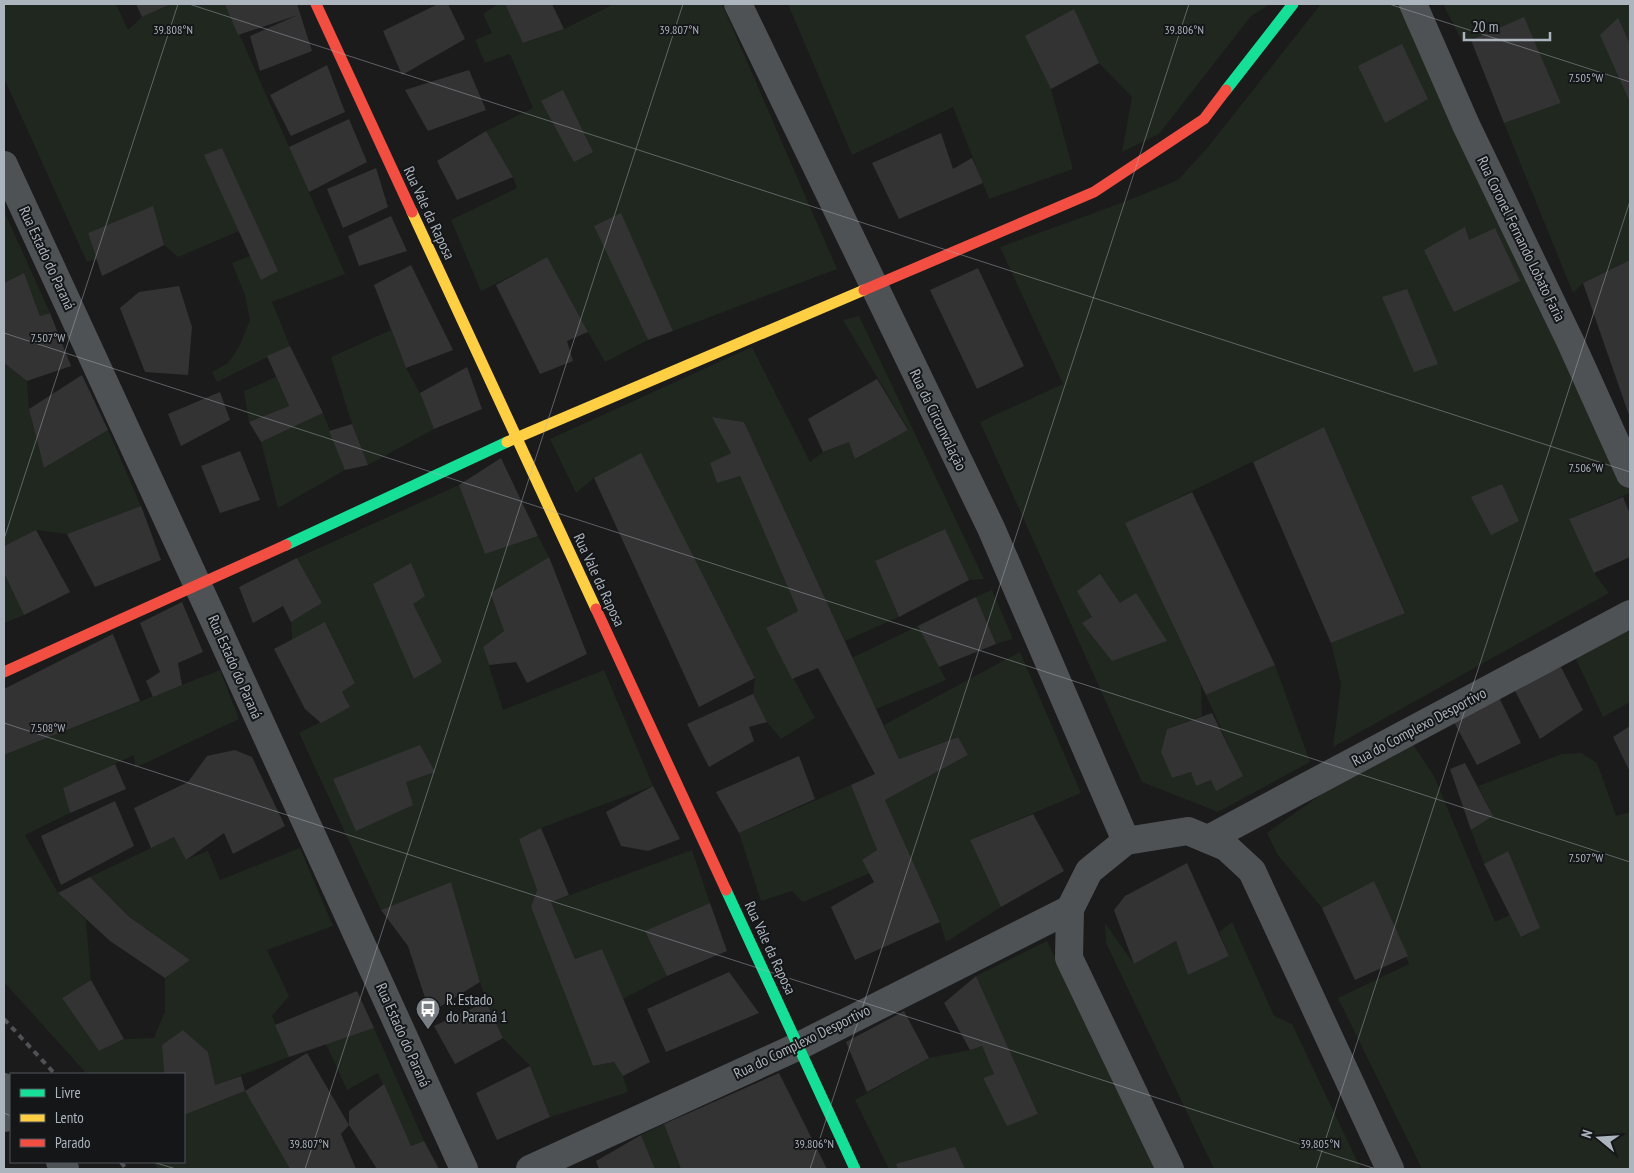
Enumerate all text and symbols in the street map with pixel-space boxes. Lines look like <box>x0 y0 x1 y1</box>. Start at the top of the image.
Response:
scale bar <box>1464 10 1550 42</box>
text: 20 m <box>1472 17 1498 36</box>
text: 39.808°N <box>153 22 193 37</box>
text: 39.807°N <box>659 22 699 37</box>
text: 39.806°N <box>1164 22 1204 37</box>
text: 7.505°W <box>1569 70 1603 85</box>
street label: Rua Coronel Fernando Lobato Faria <box>1473 153 1570 325</box>
street label: Rua Vale da Raposa <box>400 163 459 262</box>
street label: Rua Estado do Paraná <box>15 203 80 313</box>
text: 7.507°W <box>31 330 65 345</box>
street label: Rua da Circunvalação <box>906 366 971 474</box>
text: 7.506°W <box>1569 460 1603 475</box>
street label: Rua Vale da Raposa <box>570 530 629 629</box>
street label: Rua Estado do Paraná <box>204 612 267 722</box>
street label: Rua do Complexo Desportivo <box>1348 683 1489 770</box>
text: 7.508°W <box>31 720 65 735</box>
text: 7.507°W <box>1569 850 1603 865</box>
street label: Rua Vale da Raposa <box>741 898 800 997</box>
street label: Rua Estado do Paraná <box>372 980 435 1090</box>
place label: R. Estado do Paraná 1 <box>446 990 507 1026</box>
bus stop icon: R. Estado do Paraná 1 <box>415 996 441 1030</box>
street label: Rua do Complexo Desportivo <box>730 1000 873 1083</box>
legend <box>10 1073 185 1163</box>
text: Livre <box>55 1083 81 1102</box>
text: Lento <box>55 1108 84 1127</box>
north arrow <box>1574 1113 1624 1163</box>
text: N <box>1577 1128 1596 1140</box>
text: Parado <box>55 1133 90 1152</box>
text: 39.807°N <box>289 1136 329 1151</box>
text: 39.806°N <box>794 1136 834 1151</box>
text: 39.805°N <box>1300 1136 1340 1151</box>

